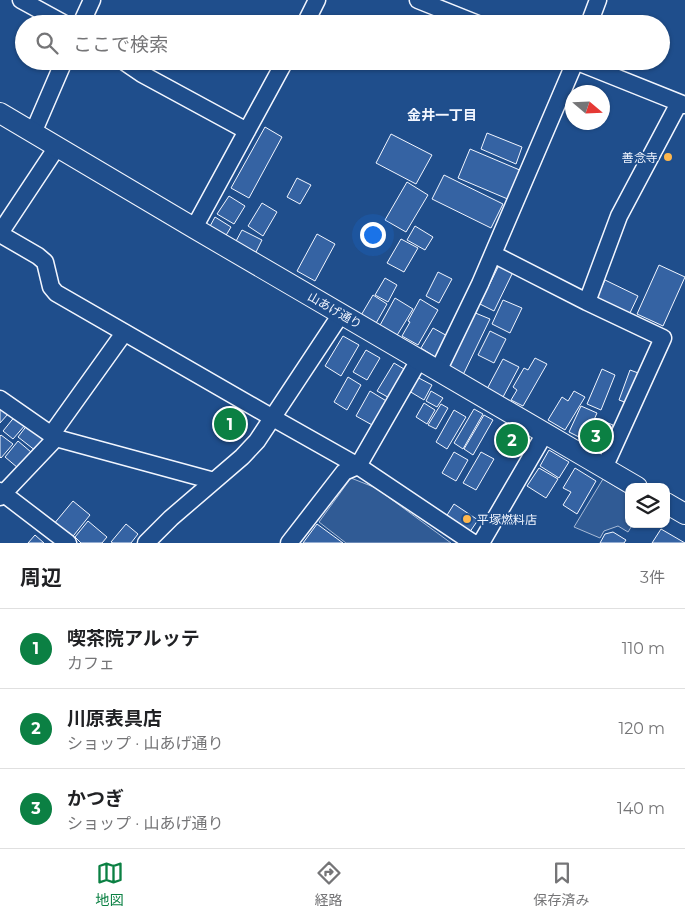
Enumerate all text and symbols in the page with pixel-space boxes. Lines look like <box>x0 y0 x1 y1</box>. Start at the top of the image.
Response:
search box <box>15 15 670 70</box>
icon: search <box>33 29 61 57</box>
text: ここで検索 <box>73 33 168 56</box>
north arrow <box>565 85 610 130</box>
district label: 金井一丁目 <box>407 106 477 124</box>
place label: 善念寺 <box>622 150 658 165</box>
marker: 善念寺 <box>662 151 674 163</box>
your location <box>360 222 386 248</box>
street label: 山あげ通り <box>305 289 365 331</box>
pin: 1 <box>214 405 246 443</box>
pin: 3 <box>580 417 612 455</box>
pin: 2 <box>496 421 528 459</box>
map controls <box>625 483 670 528</box>
button: layers <box>625 483 670 528</box>
place label: 平塚燃料店 <box>477 512 537 527</box>
marker: 平塚燃料店 <box>461 513 473 525</box>
text: 周辺 <box>20 565 62 590</box>
text: 3件 <box>640 568 665 587</box>
text: 喫茶院アルッテ <box>67 627 200 650</box>
text: 1 <box>33 639 39 658</box>
text: 110 m <box>622 639 665 658</box>
text: カフェ <box>67 654 115 673</box>
text: 川原表具店 <box>67 707 162 730</box>
text: 2 <box>31 719 41 738</box>
text: 120 m <box>618 719 665 738</box>
text: ショップ · 山あげ通り <box>67 734 223 753</box>
text: かつぎ <box>67 787 124 810</box>
text: 3 <box>31 799 41 818</box>
text: 140 m <box>617 799 665 818</box>
text: ショップ · 山あげ通り <box>67 814 223 833</box>
tab: 地図 <box>96 859 124 909</box>
tab: 経路 <box>315 859 343 909</box>
tab: 保存済み <box>534 859 590 909</box>

